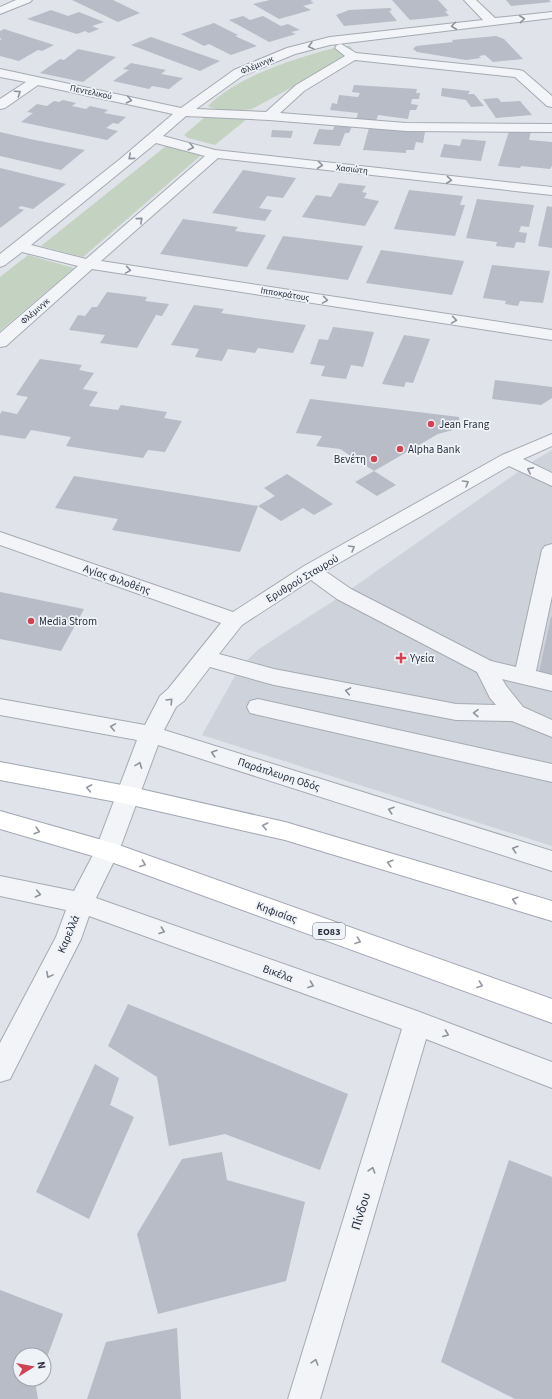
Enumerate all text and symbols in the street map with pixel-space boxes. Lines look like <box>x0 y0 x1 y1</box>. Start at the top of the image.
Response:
one-way arrow <box>519 14 525 23</box>
one-way arrow <box>451 21 457 30</box>
one-way arrow <box>308 41 315 50</box>
street label: Φλέμινγκ <box>239 52 276 78</box>
street label: Πεντελικού <box>69 82 113 103</box>
one-way arrow <box>14 90 21 98</box>
one-way arrow <box>126 96 132 104</box>
one-way arrow <box>188 143 194 151</box>
one-way arrow <box>129 152 136 159</box>
one-way arrow <box>317 160 323 169</box>
street label: Χασιώτη <box>335 161 369 178</box>
one-way arrow <box>446 175 452 184</box>
one-way arrow <box>135 218 142 225</box>
one-way arrow <box>125 265 131 274</box>
street label: Ιπποκράτους <box>260 284 310 305</box>
street label: Φλέμινγκ <box>18 295 53 328</box>
one-way arrow <box>322 296 329 304</box>
one-way arrow <box>451 315 457 324</box>
place label: Jean Frang <box>439 417 490 432</box>
marker: Jean Frang <box>426 419 436 429</box>
place label: Alpha Bank <box>408 442 461 457</box>
marker: Alpha Bank <box>395 444 405 454</box>
place label: Βενέτη <box>334 452 366 467</box>
marker: Βενέτη <box>369 454 379 464</box>
one-way arrow <box>527 467 534 475</box>
one-way arrow <box>461 481 469 488</box>
one-way arrow <box>348 545 356 552</box>
street label: Ερυθρού Σταυρού <box>263 551 341 606</box>
street label: Αγίας Φιλοθέης <box>81 561 153 598</box>
place label: Media Strom <box>39 614 97 629</box>
marker: Media Strom <box>26 616 36 626</box>
place label: Υγεία <box>409 651 434 666</box>
marker: Υγεία <box>395 652 407 664</box>
one-way arrow <box>345 688 352 696</box>
one-way arrow <box>166 698 173 706</box>
one-way arrow <box>473 709 479 717</box>
one-way arrow <box>110 724 116 732</box>
one-way arrow <box>210 750 217 758</box>
street label: Παράπλευρη Οδός <box>236 754 322 795</box>
one-way arrow <box>135 761 143 768</box>
one-way arrow <box>86 784 92 793</box>
one-way arrow <box>388 806 395 815</box>
one-way arrow <box>262 823 268 831</box>
one-way arrow <box>34 826 41 835</box>
one-way arrow <box>512 845 519 854</box>
one-way arrow <box>140 859 147 868</box>
one-way arrow <box>387 859 394 868</box>
one-way arrow <box>35 889 41 897</box>
one-way arrow <box>511 896 518 905</box>
street label: Κηφισίας <box>254 898 300 927</box>
street label: Καρελλά <box>54 913 83 955</box>
road number: ΕΟ83 <box>313 923 345 939</box>
one-way arrow <box>159 927 166 935</box>
one-way arrow <box>355 936 362 945</box>
street label: Βικέλα <box>261 961 295 986</box>
one-way arrow <box>47 971 54 978</box>
one-way arrow <box>307 980 314 988</box>
one-way arrow <box>477 980 484 989</box>
one-way arrow <box>443 1030 450 1038</box>
one-way arrow <box>367 1167 376 1174</box>
street label: Πίνδου <box>347 1190 375 1232</box>
north arrow <box>12 1347 52 1387</box>
one-way arrow <box>310 1358 319 1365</box>
text: N <box>33 1360 49 1370</box>

